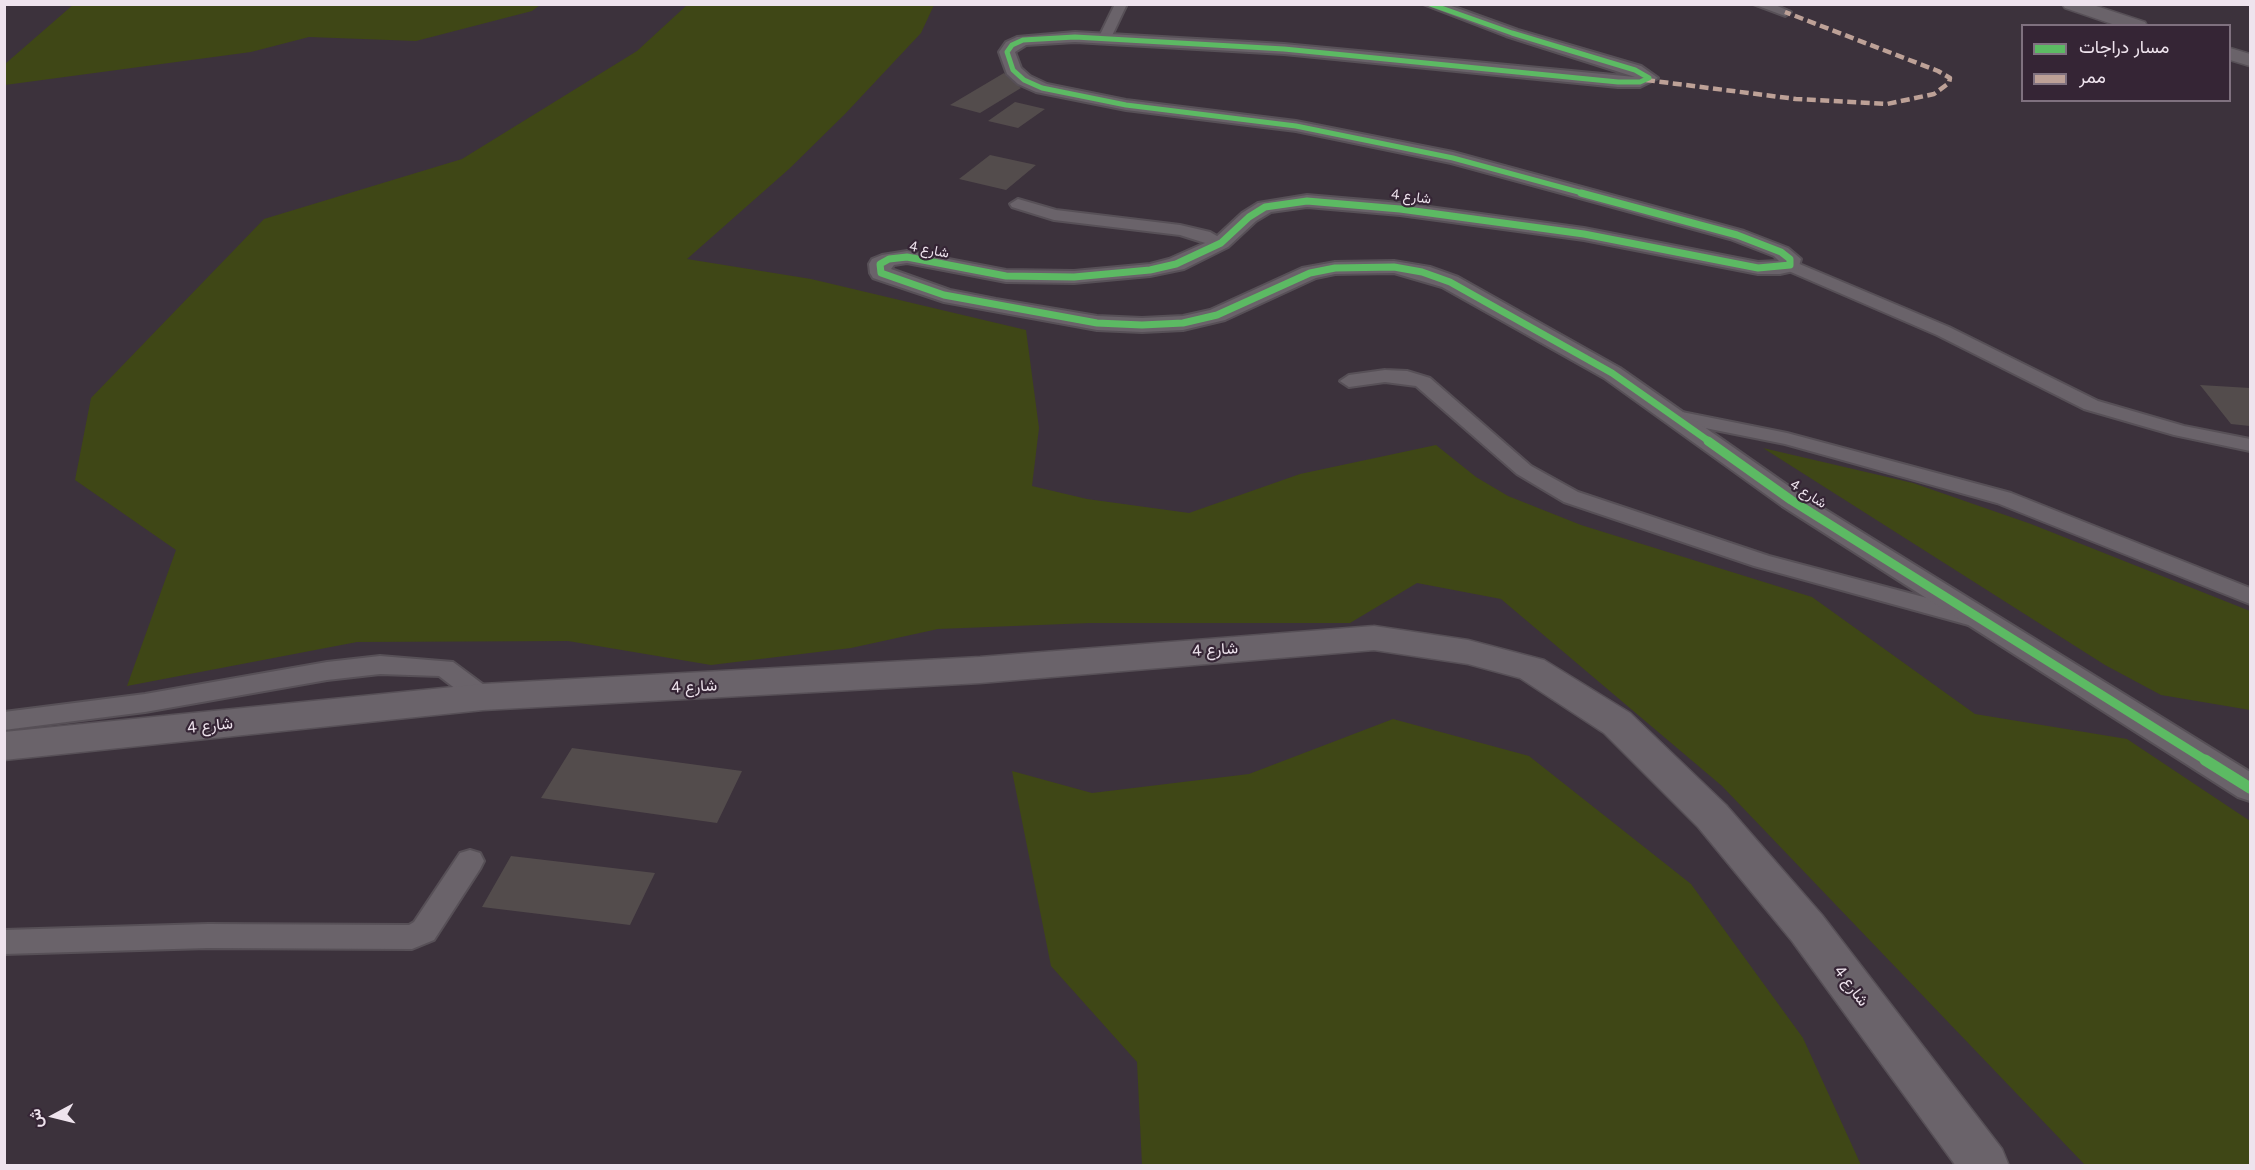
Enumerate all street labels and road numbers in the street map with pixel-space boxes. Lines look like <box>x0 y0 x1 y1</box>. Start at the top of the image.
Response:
street label: شارع 4 <box>1390 186 1432 208</box>
street label: شارع 4 <box>908 238 950 262</box>
street label: شارع 4 <box>1787 476 1829 512</box>
street label: شارع 4 <box>1191 639 1239 661</box>
street label: شارع 4 <box>670 676 718 698</box>
street label: شارع 4 <box>186 714 234 738</box>
street label: شارع 4 <box>1829 962 1873 1010</box>

